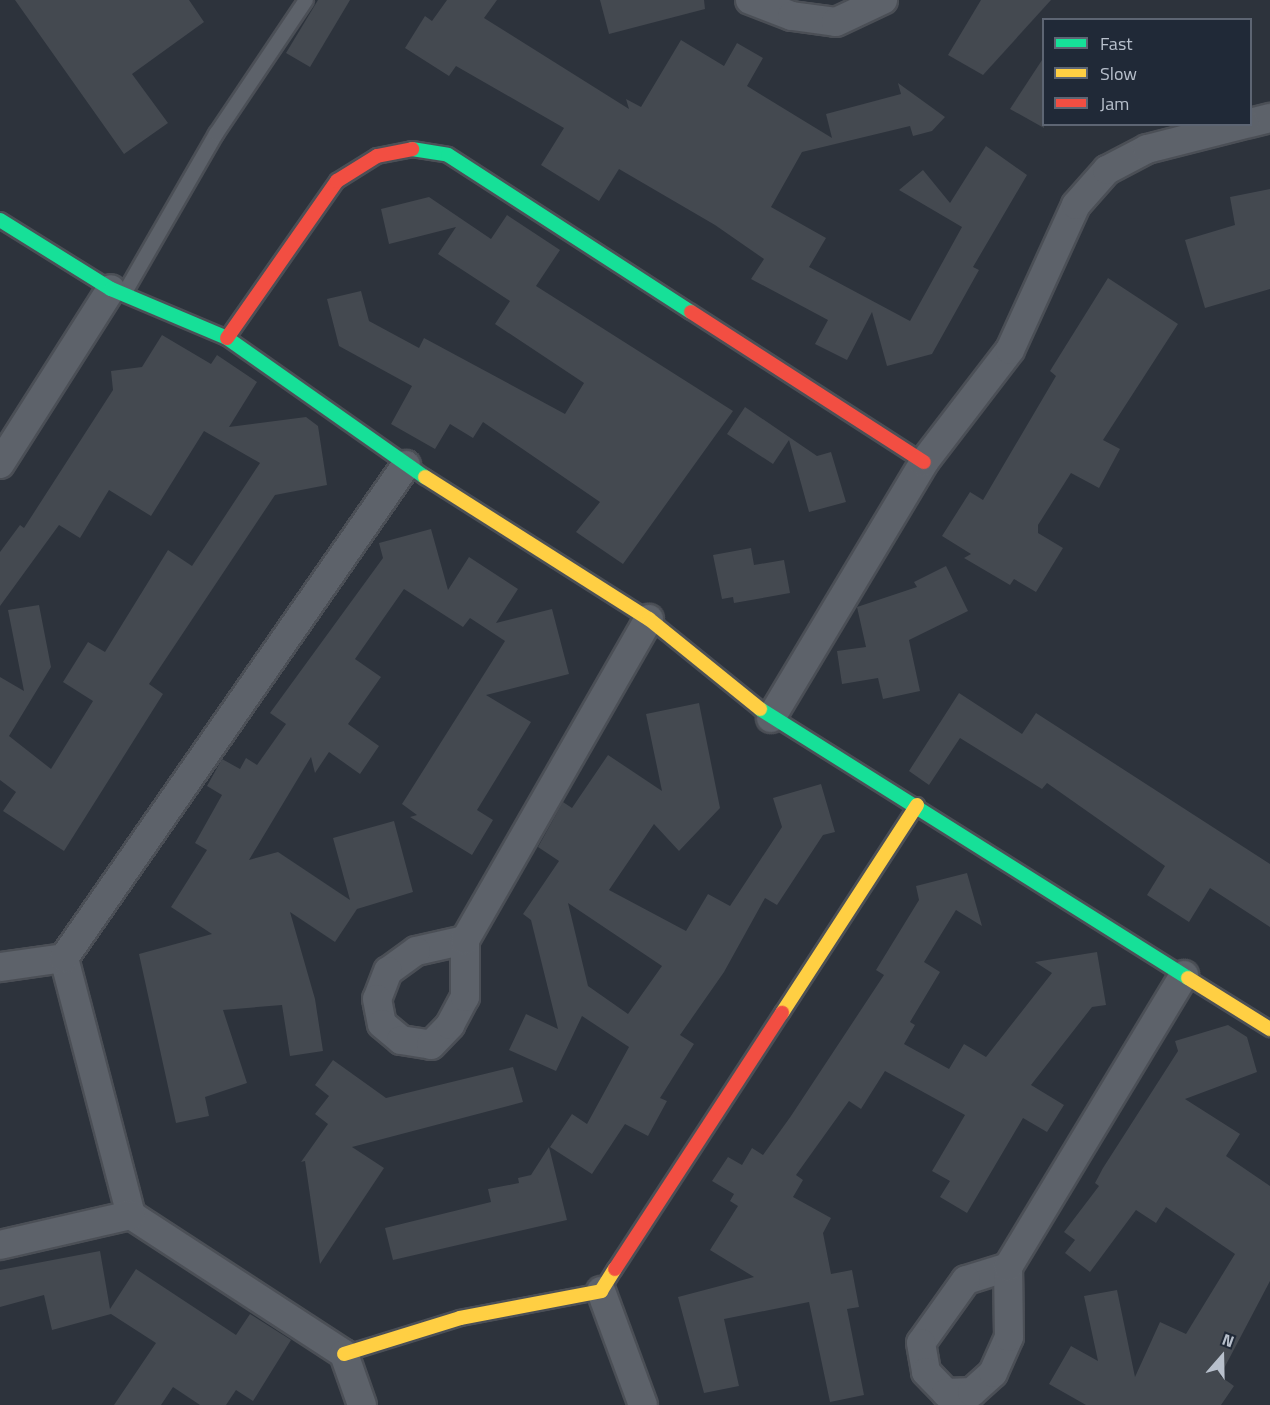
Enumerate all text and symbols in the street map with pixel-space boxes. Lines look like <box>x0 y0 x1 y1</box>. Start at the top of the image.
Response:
legend <box>1042 18 1252 126</box>
text: Fast <box>1100 30 1133 57</box>
text: Slow <box>1100 60 1137 87</box>
text: Jam <box>1100 90 1129 117</box>
north arrow <box>1192 1327 1252 1387</box>
text: N <box>1219 1327 1237 1353</box>

